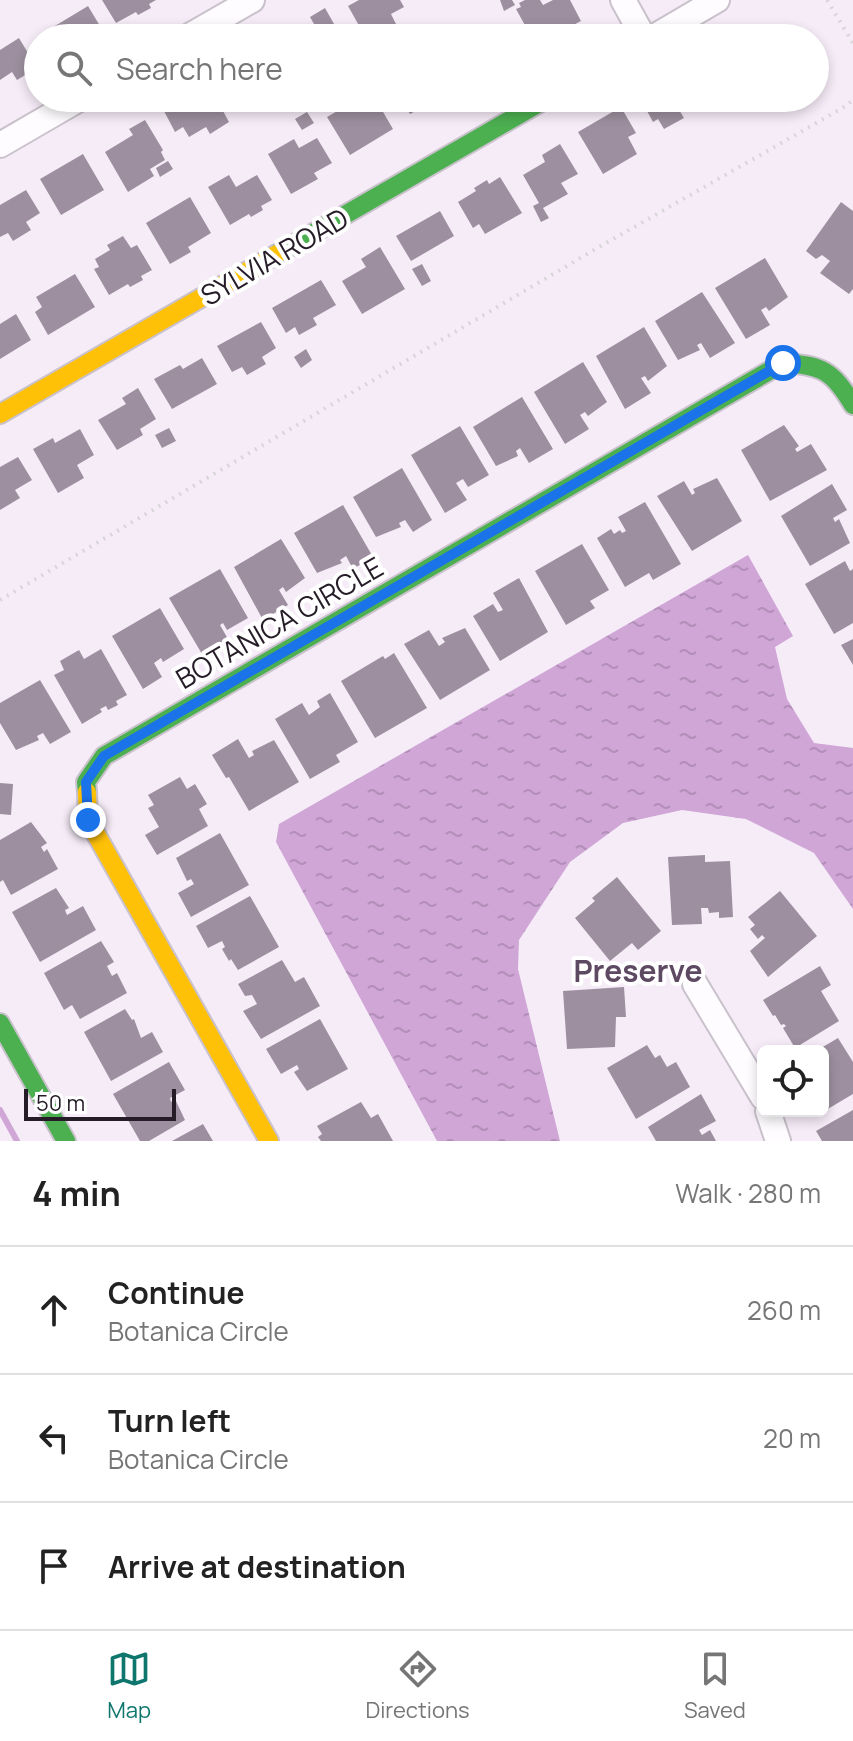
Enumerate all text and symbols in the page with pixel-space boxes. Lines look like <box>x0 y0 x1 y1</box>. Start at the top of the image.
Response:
search box <box>24 24 829 112</box>
icon: search <box>52 46 96 90</box>
text: Search here <box>116 48 283 89</box>
street label: SYLVIA ROAD <box>193 198 355 314</box>
route start <box>765 345 801 381</box>
street label: BOTANICA CIRCLE <box>168 547 390 697</box>
route end <box>70 802 106 838</box>
district label: Preserve <box>573 950 703 991</box>
map controls <box>757 1045 829 1117</box>
button: locate <box>757 1045 829 1117</box>
scale bar <box>24 1085 176 1121</box>
text: 50 m <box>36 1088 85 1118</box>
text: 4 min <box>32 1170 121 1216</box>
text: Walk · 280 m <box>675 1175 821 1211</box>
text: Continue <box>108 1272 244 1313</box>
icon: ahead <box>32 1288 76 1332</box>
text: 260 m <box>747 1292 821 1328</box>
text: Botanica Circle <box>108 1313 289 1349</box>
text: Turn left <box>108 1400 231 1441</box>
icon: left <box>32 1416 76 1460</box>
text: 20 m <box>763 1420 821 1456</box>
text: Botanica Circle <box>108 1441 289 1477</box>
icon: arrive <box>32 1544 76 1588</box>
text: Arrive at destination <box>108 1546 406 1587</box>
tab: Map <box>107 1647 151 1725</box>
tab: Directions <box>365 1647 470 1725</box>
tab: Saved <box>684 1647 746 1725</box>

